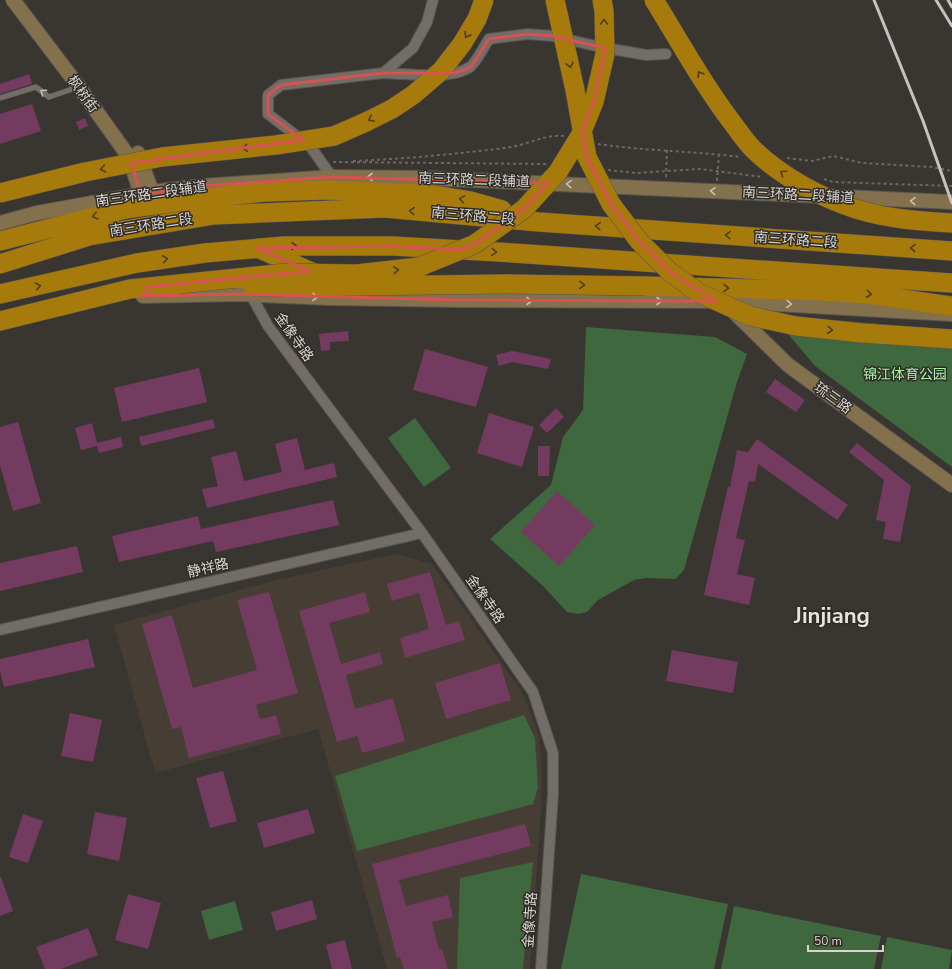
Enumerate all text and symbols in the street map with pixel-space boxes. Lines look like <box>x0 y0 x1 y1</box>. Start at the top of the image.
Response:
one-way arrow <box>600 19 608 25</box>
one-way arrow <box>465 31 472 38</box>
one-way arrow <box>565 62 573 68</box>
street label: 枫树街 <box>63 71 103 117</box>
one-way arrow <box>698 72 705 79</box>
one-way arrow <box>40 89 47 97</box>
one-way arrow <box>368 114 375 122</box>
one-way arrow <box>242 143 248 152</box>
one-way arrow <box>100 164 106 172</box>
street label: 南三环路二段辅道 <box>418 169 530 191</box>
one-way arrow <box>780 170 787 178</box>
one-way arrow <box>367 173 373 181</box>
street label: 南三环路二段辅道 <box>94 177 208 211</box>
one-way arrow <box>566 179 572 188</box>
street label: 南三环路二段辅道 <box>742 183 854 207</box>
one-way arrow <box>710 186 716 195</box>
one-way arrow <box>459 196 465 204</box>
one-way arrow <box>910 196 916 205</box>
street label: 南三环路二段 <box>430 203 516 229</box>
one-way arrow <box>409 206 416 215</box>
street label: 南三环路二段 <box>108 209 194 241</box>
one-way arrow <box>92 212 99 220</box>
one-way arrow <box>595 222 601 231</box>
street label: 南三环路二段 <box>753 228 839 252</box>
one-way arrow <box>725 231 731 240</box>
one-way arrow <box>291 242 297 250</box>
one-way arrow <box>910 244 916 253</box>
one-way arrow <box>491 247 497 256</box>
one-way arrow <box>162 255 168 264</box>
one-way arrow <box>393 266 399 275</box>
one-way arrow <box>579 281 585 289</box>
one-way arrow <box>35 282 41 290</box>
one-way arrow <box>723 284 729 292</box>
one-way arrow <box>866 290 872 299</box>
one-way arrow <box>312 293 318 302</box>
one-way arrow <box>526 296 532 305</box>
one-way arrow <box>656 297 662 305</box>
one-way arrow <box>786 300 792 309</box>
street label: 金像寺路 <box>270 309 318 365</box>
one-way arrow <box>827 325 833 334</box>
park label: 锦江体育公园 <box>863 365 947 384</box>
street label: 琉三路 <box>810 378 856 418</box>
street label: 静祥路 <box>185 554 231 582</box>
street label: 金像寺路 <box>461 571 509 627</box>
district label: Jinjiang <box>793 601 870 631</box>
street label: 金像寺路 <box>519 891 541 949</box>
scale bar <box>808 927 883 953</box>
text: 50 m <box>814 933 842 949</box>

